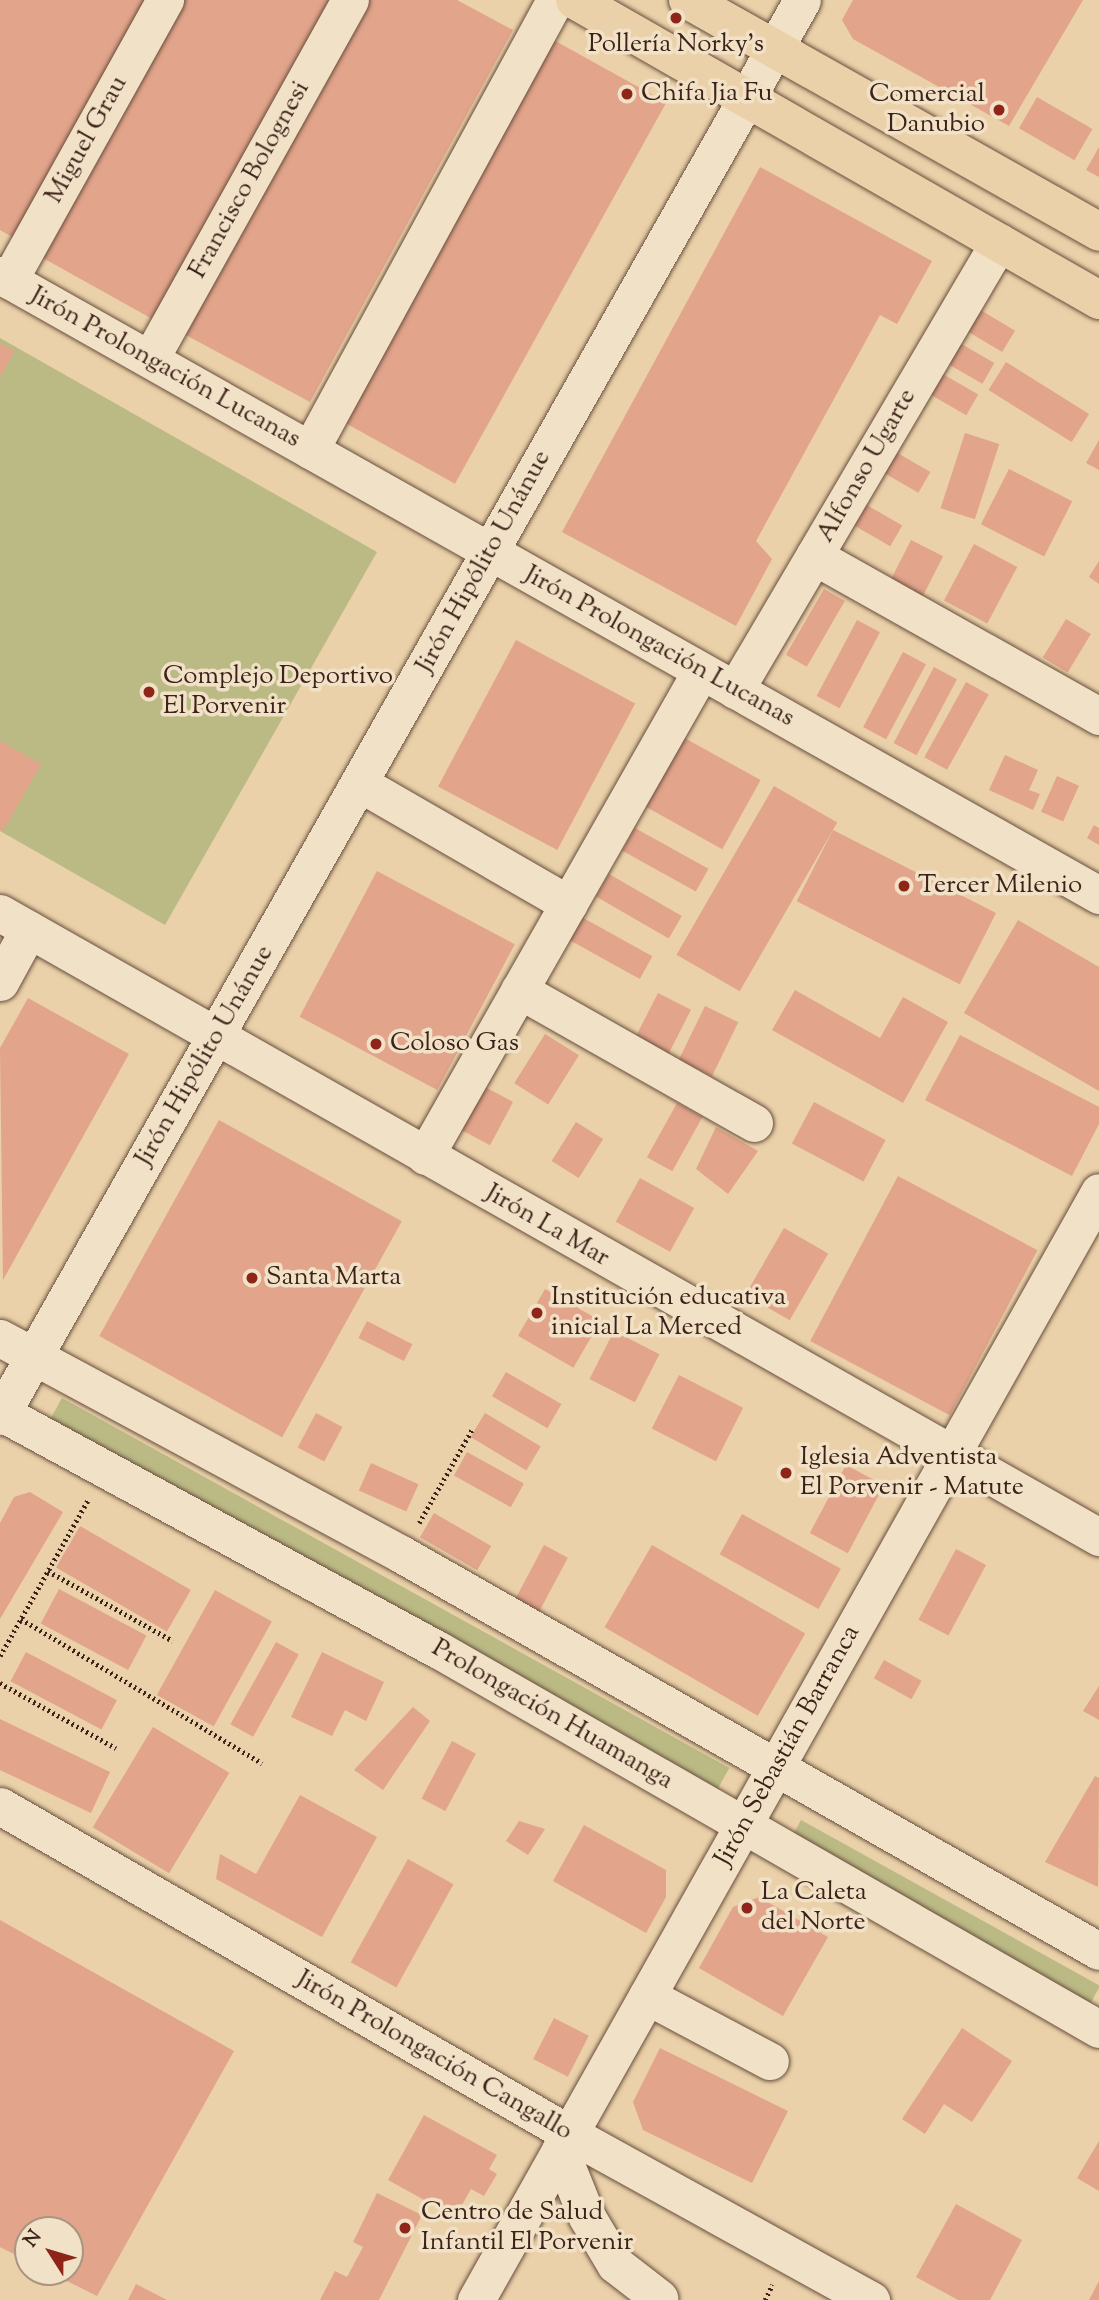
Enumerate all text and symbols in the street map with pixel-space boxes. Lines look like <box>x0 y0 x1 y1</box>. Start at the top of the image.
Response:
marker: Pollería Norky's <box>668 10 684 26</box>
place label: Pollería Norky's <box>588 29 764 61</box>
street label: Miguel Grau <box>39 71 135 209</box>
street label: Francisco Bolognesi <box>183 76 317 284</box>
place label: Chifa Jia Fu <box>641 78 773 110</box>
place label: Comercial Danubio <box>869 79 985 140</box>
marker: Chifa Jia Fu <box>619 86 635 102</box>
marker: Comercial Danubio <box>991 102 1007 118</box>
street label: Jirón Prolongación Lucanas <box>24 281 306 455</box>
street label: Alfonso Ugarte <box>810 384 924 548</box>
street label: Jirón Hipólito Unánue <box>410 445 558 679</box>
street label: Jirón Prolongación Lucanas <box>518 560 800 734</box>
place label: Complejo Deportivo El Porvenir <box>163 661 393 722</box>
marker: Complejo Deportivo El Porvenir <box>141 684 157 700</box>
place label: Tercer Milenio <box>918 870 1082 902</box>
marker: Tercer Milenio <box>896 878 912 894</box>
street label: Jirón Hipólito Unánue <box>129 940 281 1172</box>
place label: Coloso Gas <box>390 1028 519 1060</box>
marker: Coloso Gas <box>368 1036 384 1052</box>
street label: Jirón La Mar <box>479 1178 615 1274</box>
place label: Santa Marta <box>266 1262 401 1294</box>
marker: Santa Marta <box>244 1270 260 1286</box>
place label: Institución educativa inicial La Merced <box>551 1282 786 1344</box>
marker: Institución educativa inicial La Merced <box>529 1305 545 1321</box>
place label: Iglesia Adventista El Porvenir - Matute <box>800 1442 1024 1504</box>
marker: Iglesia Adventista El Porvenir - Matute <box>778 1465 794 1481</box>
street label: Jirón Sebastián Barranca <box>709 1620 867 1872</box>
street label: Prolongación Huamanga <box>426 1633 678 1797</box>
place label: La Caleta del Norte <box>761 1877 867 1938</box>
marker: La Caleta del Norte <box>739 1900 755 1916</box>
street label: Jirón Prolongación Cangallo <box>290 1964 578 2148</box>
place label: Centro de Salud Infantil El Porvenir <box>421 2197 633 2258</box>
north arrow <box>14 2216 84 2286</box>
marker: Centro de Salud Infantil El Porvenir <box>395 2218 415 2238</box>
text: N <box>18 2225 49 2253</box>

